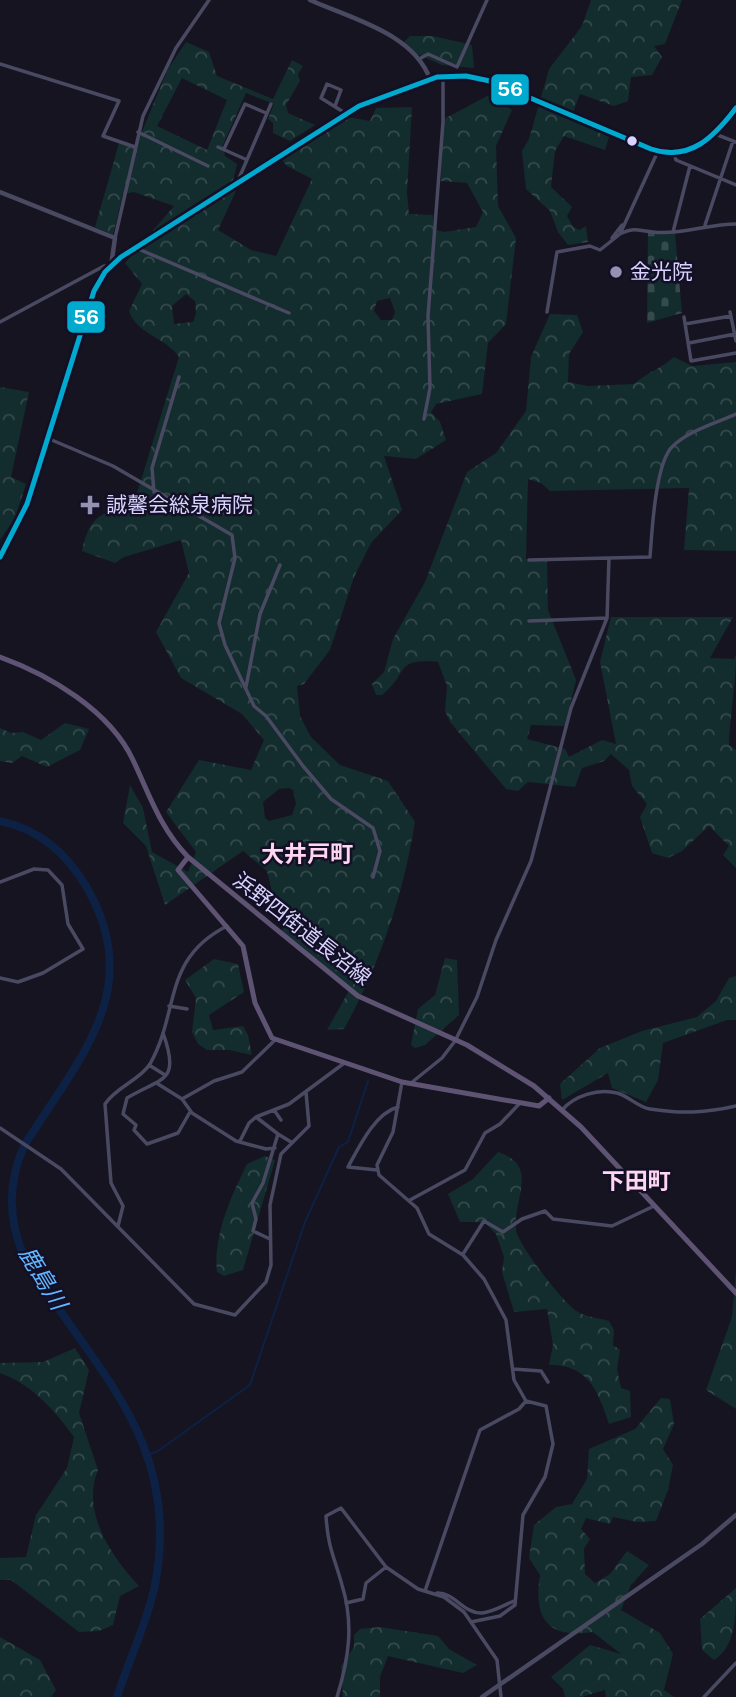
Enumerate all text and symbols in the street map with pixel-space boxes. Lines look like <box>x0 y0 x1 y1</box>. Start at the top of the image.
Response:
line badge: 56 <box>490 73 530 106</box>
text: 56 <box>497 78 523 100</box>
unlabelled marker <box>625 134 639 148</box>
place label: 金光院 <box>630 259 693 284</box>
marker: 金光院 <box>608 264 624 280</box>
line badge: 56 <box>66 300 106 334</box>
text: 56 <box>73 306 99 328</box>
place label: 誠馨会総泉病院 <box>106 492 253 517</box>
marker: 誠馨会総泉病院 <box>80 495 100 515</box>
district label: 大井戸町 <box>261 840 353 867</box>
street label: 浜野四街道長沼線 <box>228 867 376 990</box>
district label: 下田町 <box>602 1167 671 1194</box>
water label: 鹿島川 <box>14 1241 74 1317</box>

